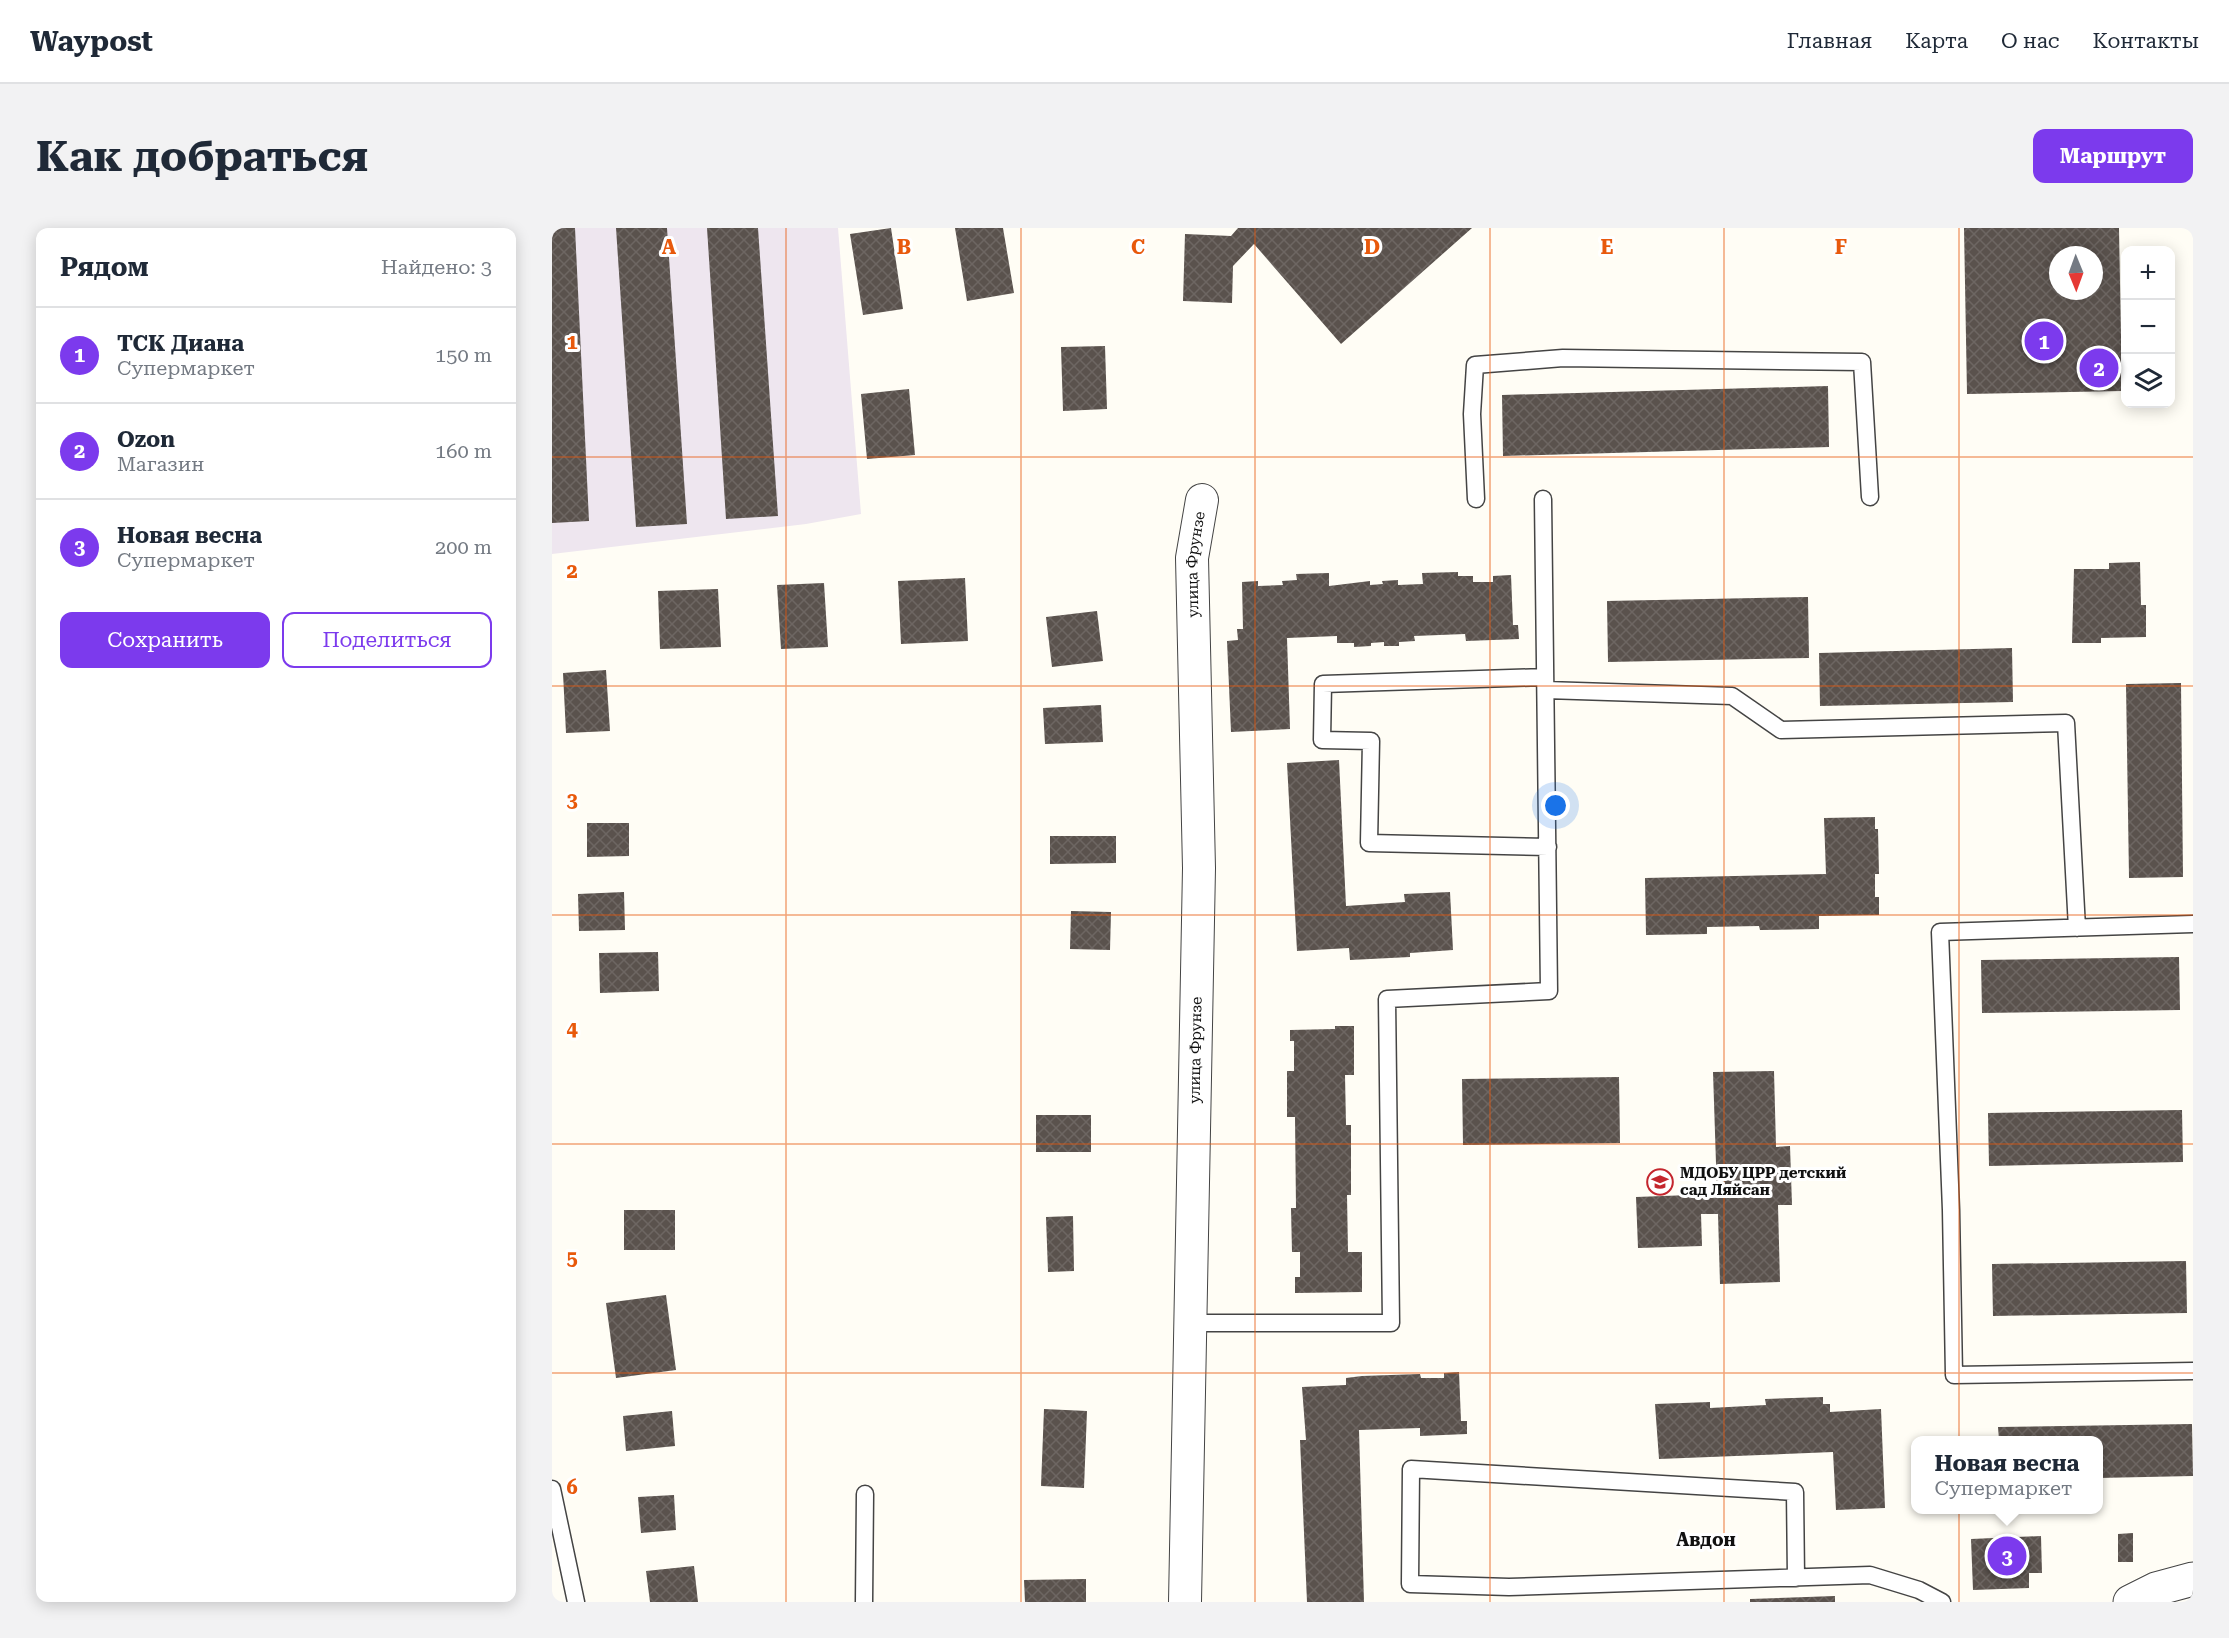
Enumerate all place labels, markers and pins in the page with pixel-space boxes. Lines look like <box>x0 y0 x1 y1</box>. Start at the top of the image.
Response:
pin: 1 <box>2024 318 2064 364</box>
pin: 2 <box>2080 346 2118 390</box>
place label: МДОБУ ЦРР детский сад Ляйсан <box>1680 1164 1846 1199</box>
school or university icon: МДОБУ ЦРР детский сад Ляйсан <box>1645 1167 1675 1197</box>
pin: 3 <box>1988 1534 2026 1578</box>

